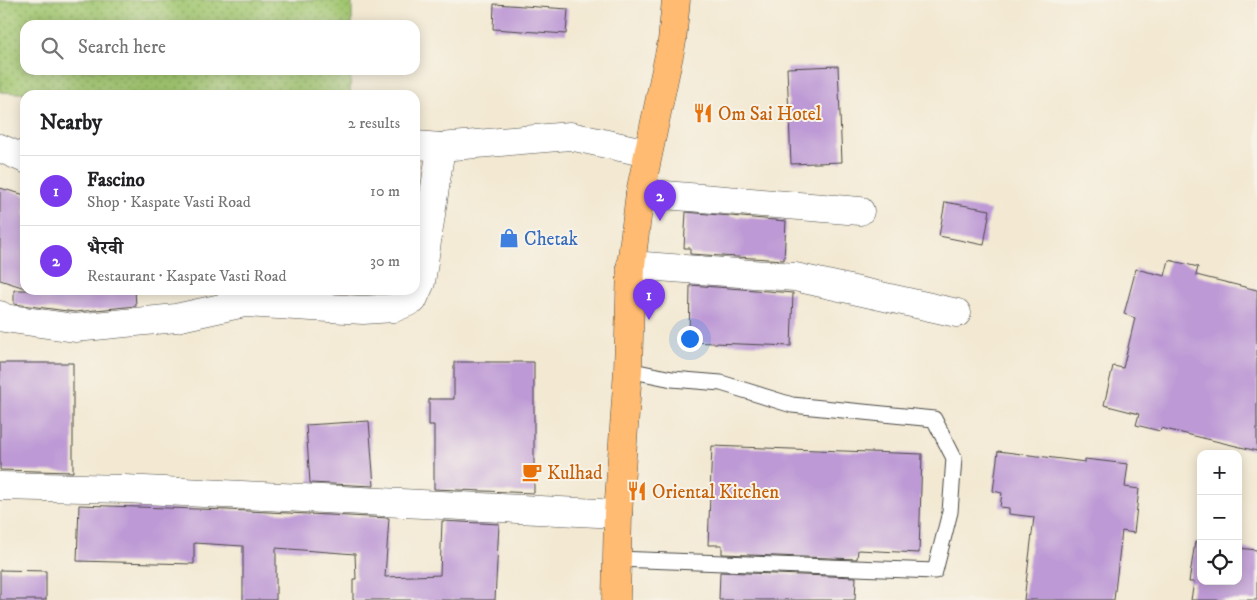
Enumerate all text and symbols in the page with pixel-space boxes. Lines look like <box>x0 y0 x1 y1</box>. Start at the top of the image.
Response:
search box <box>20 20 420 75</box>
icon: search <box>38 34 66 62</box>
text: Search here <box>78 36 166 59</box>
restaurant icon: Om Sai Hotel <box>692 102 714 124</box>
place label: Om Sai Hotel <box>718 103 822 126</box>
text: Nearby <box>40 110 102 136</box>
text: 2 results <box>348 113 400 133</box>
text: Fascino <box>87 169 145 192</box>
pin: 2 <box>644 180 676 221</box>
text: 1 <box>53 181 59 201</box>
text: 10 m <box>370 181 400 201</box>
text: Shop · Kaspate Vasti Road <box>87 192 251 212</box>
shop icon: Chetak <box>498 227 520 249</box>
place label: Chetak <box>524 228 579 251</box>
text: भैरवी <box>87 237 123 260</box>
text: 2 <box>52 251 60 271</box>
text: 30 m <box>370 251 400 271</box>
text: Restaurant · Kaspate Vasti Road <box>87 266 287 286</box>
pin: 1 <box>633 279 665 320</box>
your location <box>677 326 703 352</box>
map controls <box>1197 450 1242 585</box>
button: + <box>1197 450 1242 495</box>
cafe icon: Kulhad <box>521 461 543 483</box>
place label: Kulhad <box>547 462 603 485</box>
restaurant icon: Oriental Kitchen <box>626 480 648 502</box>
place label: Oriental Kitchen <box>652 481 779 504</box>
button: − <box>1197 495 1242 540</box>
button: locate <box>1197 540 1242 585</box>

